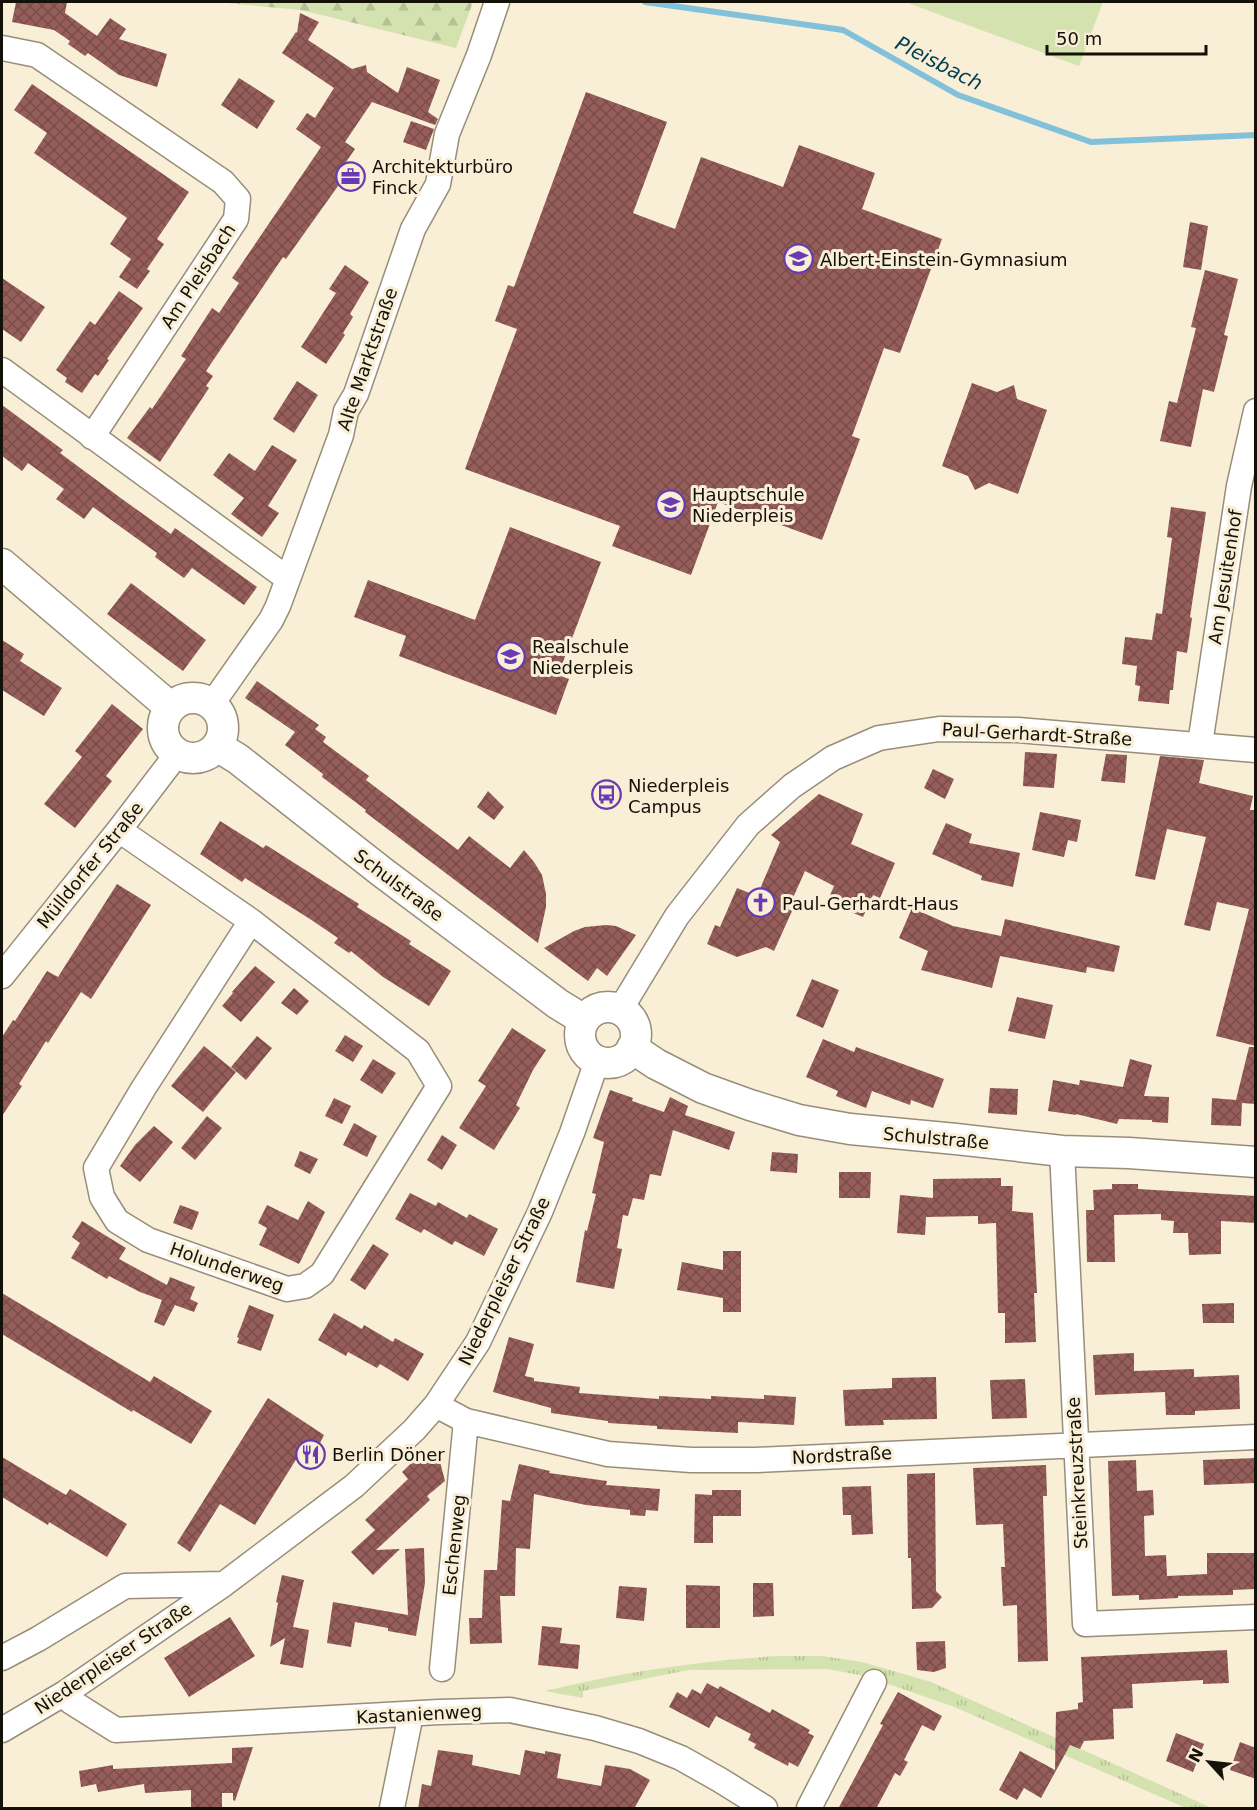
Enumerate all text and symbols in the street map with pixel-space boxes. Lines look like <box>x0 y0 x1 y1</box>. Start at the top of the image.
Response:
scale bar <box>1047 18 1206 56</box>
text: 50 m <box>1056 28 1102 49</box>
water label: Pleisbach <box>891 31 987 95</box>
place label: Architekturbüro Finck <box>372 156 513 198</box>
office icon: Architekturbüro Finck <box>335 160 367 192</box>
street label: Am Pleisbach <box>156 220 240 332</box>
school or university icon: Albert-Einstein-Gymnasium <box>783 243 815 275</box>
place label: Albert-Einstein-Gymnasium <box>820 249 1068 270</box>
street label: Alte Marktstraße <box>333 285 401 433</box>
place label: Hauptschule Niederpleis <box>692 484 805 526</box>
school or university icon: Hauptschule Niederpleis <box>655 488 687 520</box>
street label: Am Jesuitenhof <box>1204 508 1246 646</box>
place label: Realschule Niederpleis <box>532 636 633 678</box>
school or university icon: Realschule Niederpleis <box>495 640 527 672</box>
street label: Paul-Gerhardt-Straße <box>941 719 1133 749</box>
place label: Niederpleis Campus <box>628 775 729 817</box>
bus stop icon: Niederpleis Campus <box>591 779 623 811</box>
street label: Mülldorfer Straße <box>33 798 147 932</box>
street label: Schulstraße <box>350 845 448 925</box>
church icon: Paul-Gerhardt-Haus <box>745 887 777 919</box>
place label: Paul-Gerhardt-Haus <box>782 893 959 914</box>
street label: Schulstraße <box>882 1123 990 1153</box>
street label: Niederpleiser Straße <box>454 1193 554 1369</box>
street label: Holunderweg <box>167 1238 287 1296</box>
street label: Steinkreuzstraße <box>1063 1396 1091 1550</box>
restaurant icon: Berlin Döner <box>295 1438 327 1470</box>
street label: Nordstraße <box>791 1442 893 1468</box>
place label: Berlin Döner <box>332 1444 445 1465</box>
street label: Eschenweg <box>438 1493 470 1597</box>
street label: Niederpleiser Straße <box>31 1598 195 1718</box>
street label: Kastanienweg <box>355 1700 483 1728</box>
north arrow <box>1179 1732 1239 1792</box>
text: N <box>1185 1745 1208 1766</box>

